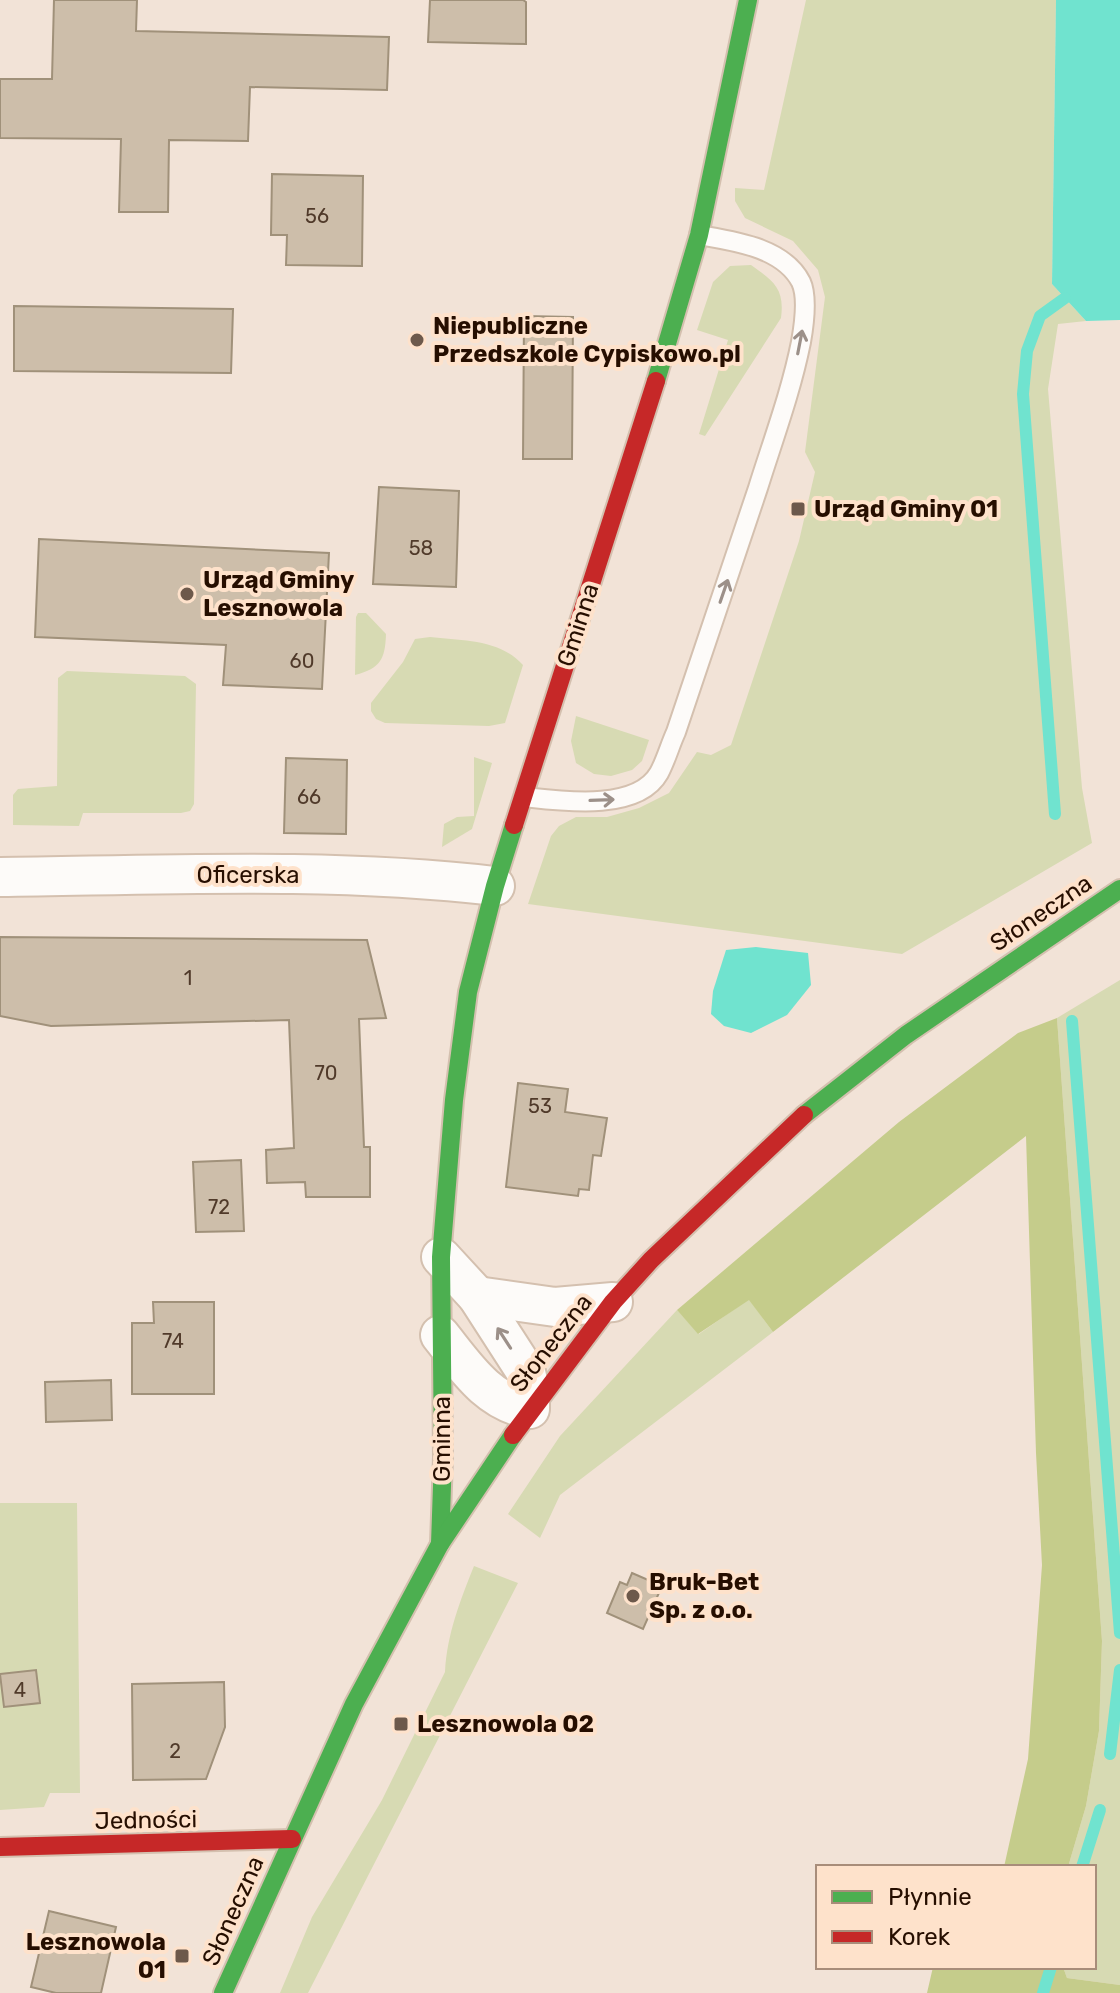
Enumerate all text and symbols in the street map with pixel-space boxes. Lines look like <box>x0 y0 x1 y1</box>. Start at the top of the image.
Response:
house number: 56 <box>305 204 329 228</box>
place label: Niepubliczne Przedszkole Cypiskowo.pl <box>433 312 741 368</box>
one-way arrow <box>793 330 808 356</box>
marker: Niepubliczne Przedszkole Cypiskowo.pl <box>408 331 426 349</box>
place label: Urząd Gminy 01 <box>814 495 998 523</box>
marker: Urząd Gminy 01 <box>789 500 807 518</box>
house number: 58 <box>409 536 433 560</box>
place label: Urząd Gminy Lesznowola <box>203 566 354 622</box>
one-way arrow <box>717 579 732 604</box>
street label: Gminna <box>551 580 605 670</box>
marker: Urząd Gminy Lesznowola <box>178 585 196 603</box>
house number: 60 <box>290 649 314 673</box>
house number: 66 <box>297 785 321 809</box>
one-way arrow <box>588 792 615 807</box>
street label: Oficerska <box>197 861 299 889</box>
street label: Słoneczna <box>985 869 1097 957</box>
house number: 1 <box>184 966 192 990</box>
house number: 70 <box>315 1061 337 1085</box>
house number: 53 <box>528 1094 552 1118</box>
house number: 72 <box>208 1195 230 1219</box>
street label: Słoneczna <box>504 1288 598 1398</box>
one-way arrow <box>495 1327 511 1350</box>
house number: 74 <box>162 1329 184 1353</box>
street label: Gminna <box>428 1396 456 1482</box>
place label: Bruk-Bet Sp. z o.o. <box>649 1568 759 1624</box>
marker: Bruk-Bet Sp. z o.o. <box>624 1587 642 1605</box>
house number: 4 <box>14 1678 26 1702</box>
place label: Lesznowola 02 <box>417 1710 594 1738</box>
marker: Lesznowola 02 <box>392 1715 410 1733</box>
house number: 2 <box>169 1739 181 1763</box>
street label: Jedności <box>94 1805 198 1835</box>
street label: Słoneczna <box>197 1852 269 1970</box>
legend <box>816 1865 1096 1969</box>
text: Płynnie <box>888 1883 972 1911</box>
text: Korek <box>888 1923 951 1951</box>
place label: Lesznowola 01 <box>26 1928 166 1984</box>
marker: Lesznowola 01 <box>173 1947 191 1965</box>

